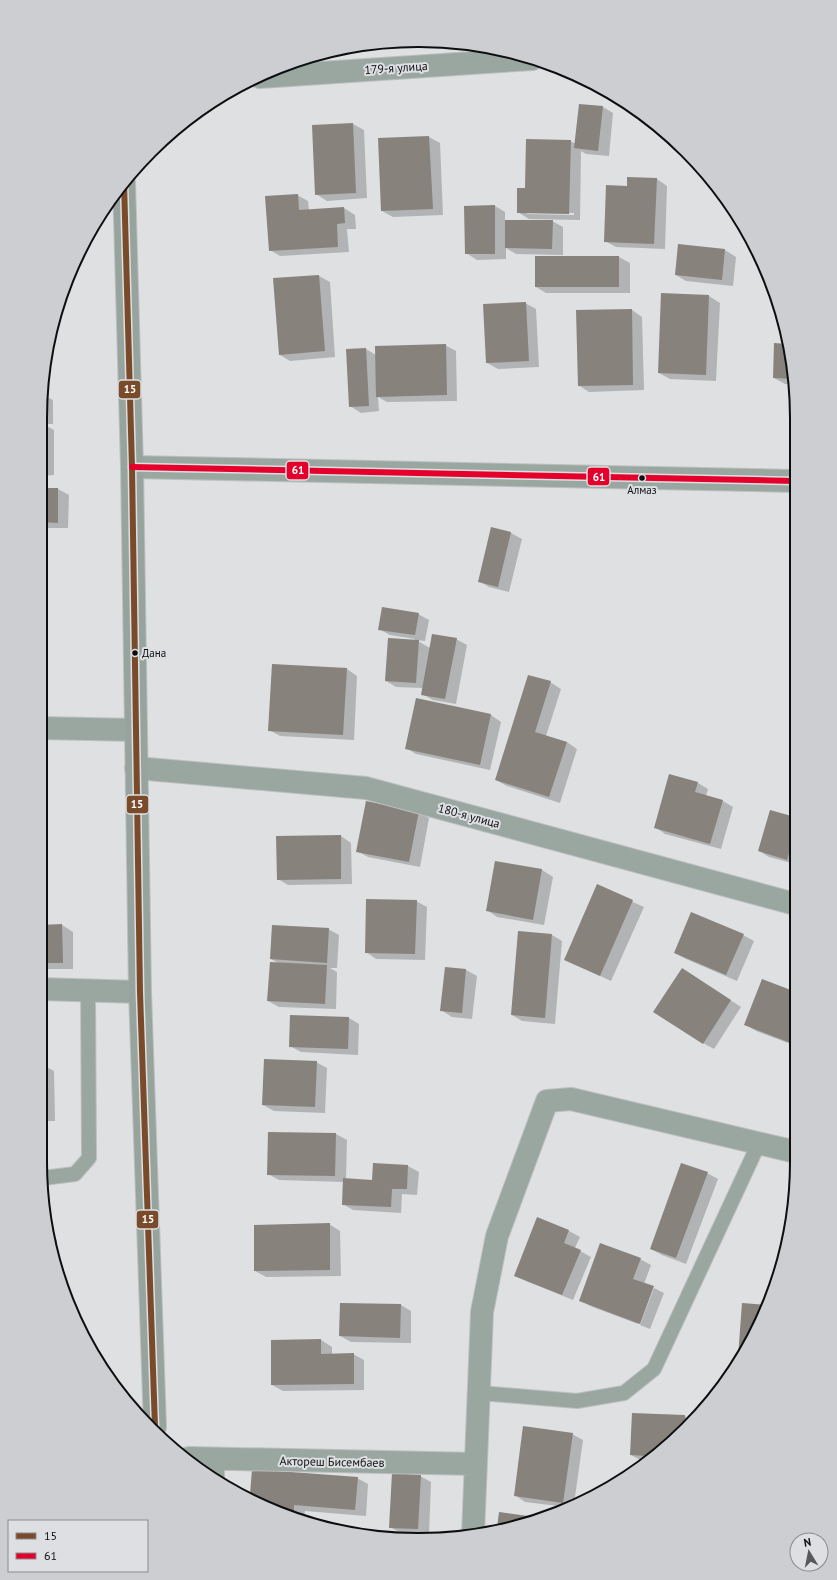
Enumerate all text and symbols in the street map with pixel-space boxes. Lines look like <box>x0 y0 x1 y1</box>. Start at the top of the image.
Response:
street label: 179-я улица <box>364 58 428 77</box>
line badge: 15 <box>118 380 141 399</box>
text: 15 <box>124 382 136 396</box>
line badge: 61 <box>286 461 309 480</box>
text: 61 <box>292 463 304 477</box>
line badge: 61 <box>587 467 610 486</box>
text: 61 <box>593 470 605 484</box>
marker: Алмаз <box>637 473 647 483</box>
place label: Алмаз <box>627 483 657 497</box>
place label: Дана <box>142 646 166 660</box>
marker: Дана <box>130 648 140 658</box>
line badge: 15 <box>126 795 149 814</box>
text: 15 <box>131 797 143 811</box>
street label: 180-я улица <box>437 800 502 831</box>
line badge: 15 <box>136 1210 159 1229</box>
text: 15 <box>142 1212 154 1226</box>
street label: Актореш Бисембаев <box>279 1453 385 1470</box>
legend <box>8 1520 148 1572</box>
text: 15 <box>44 1528 57 1543</box>
north arrow <box>789 1532 829 1572</box>
text: N <box>802 1535 812 1550</box>
text: 61 <box>44 1548 57 1563</box>

